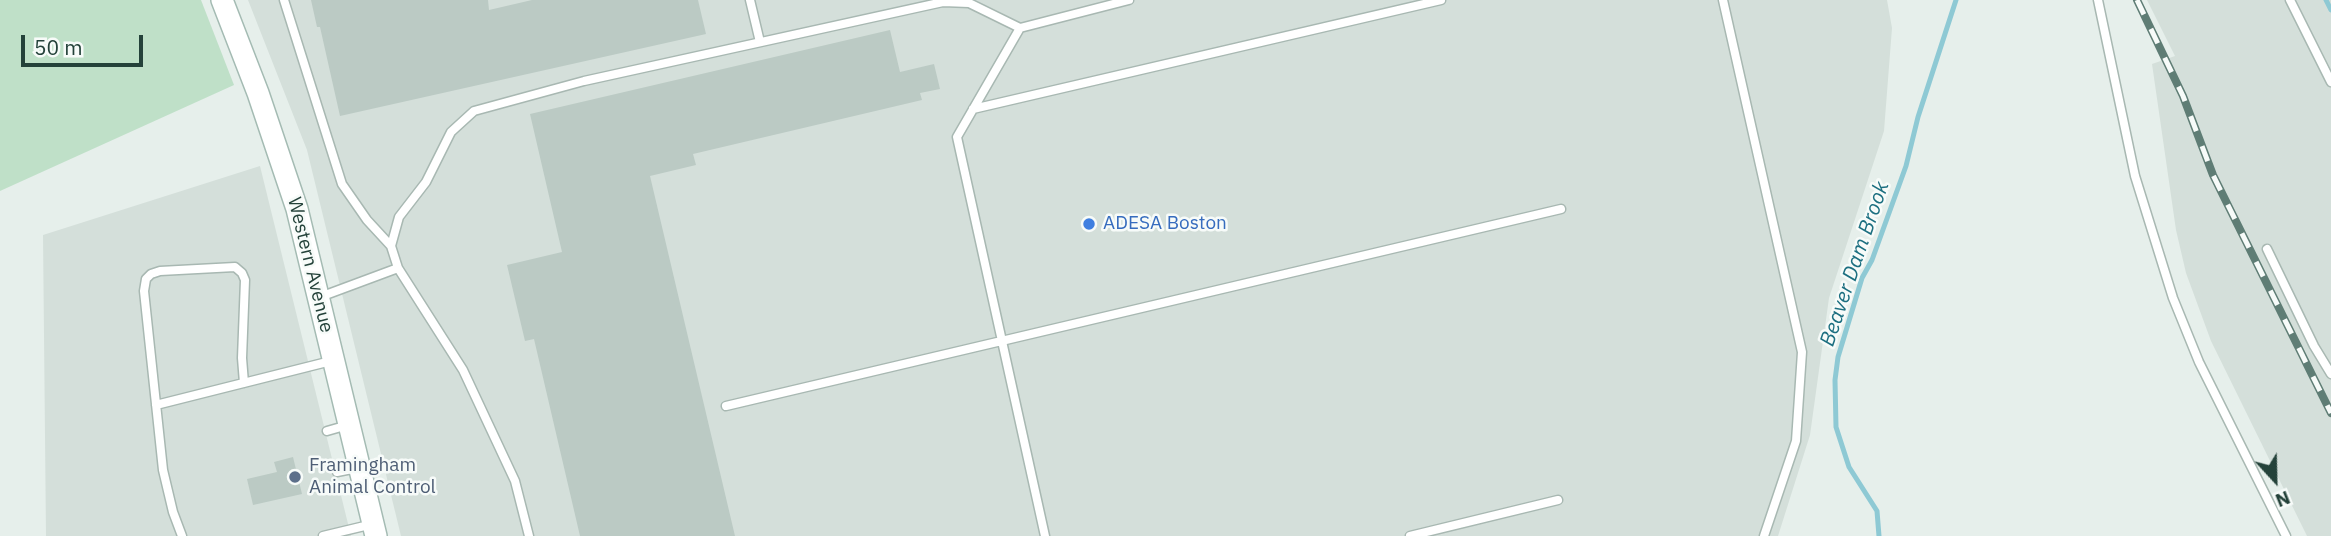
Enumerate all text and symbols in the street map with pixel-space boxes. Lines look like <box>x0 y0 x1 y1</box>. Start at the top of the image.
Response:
scale bar <box>24 21 147 65</box>
text: 50 m <box>34 33 83 61</box>
water label: Beaver Dam Brook <box>1815 178 1895 350</box>
street label: Western Avenue <box>282 195 338 335</box>
place label: ADESA Boston <box>1103 213 1227 235</box>
marker: ADESA Boston <box>1081 216 1097 232</box>
north arrow <box>2240 445 2310 515</box>
place label: Framingham Animal Control <box>309 455 436 499</box>
marker: Framingham Animal Control <box>287 469 303 485</box>
text: N <box>2272 486 2294 513</box>

